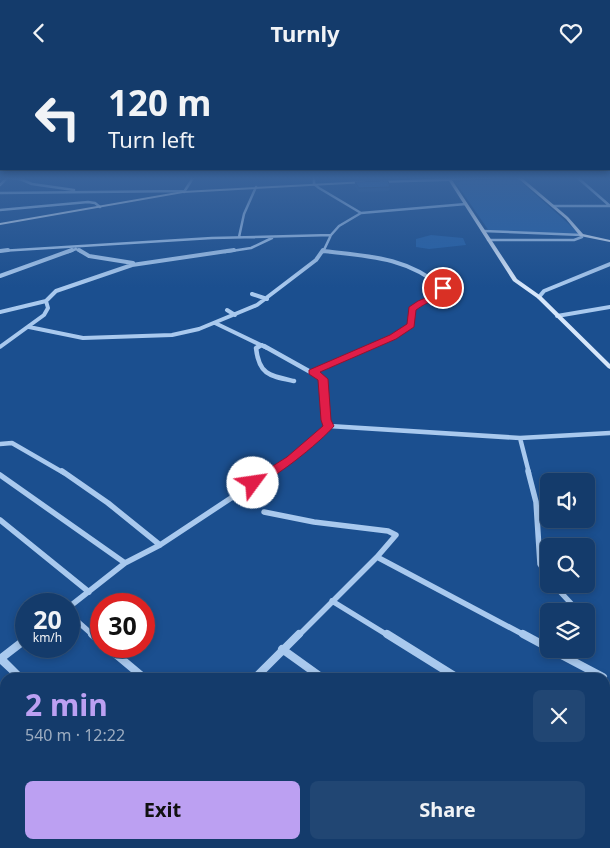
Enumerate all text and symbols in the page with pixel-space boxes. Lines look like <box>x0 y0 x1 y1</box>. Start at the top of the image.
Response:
text: Turnly <box>270 18 340 48</box>
icon: back <box>25 19 53 47</box>
icon: heart <box>557 19 585 47</box>
text: 120 m <box>108 79 211 126</box>
icon: left <box>25 85 90 150</box>
text: Turn left <box>108 124 195 154</box>
pin <box>422 267 464 309</box>
icon: arrive <box>429 274 457 302</box>
position arrow <box>226 456 278 508</box>
map controls <box>540 473 595 658</box>
button: sound <box>540 473 595 528</box>
button: search <box>540 538 595 593</box>
speed limit sign: 30 <box>90 593 155 658</box>
text: 20 <box>33 602 62 636</box>
button: layers <box>540 603 595 658</box>
text: km/h <box>33 629 62 646</box>
text: 2 min <box>25 684 108 725</box>
button: close <box>533 690 585 742</box>
text: 540 m · 12:22 <box>25 724 125 746</box>
button: Exit <box>25 781 300 839</box>
button: Share <box>310 781 585 839</box>

